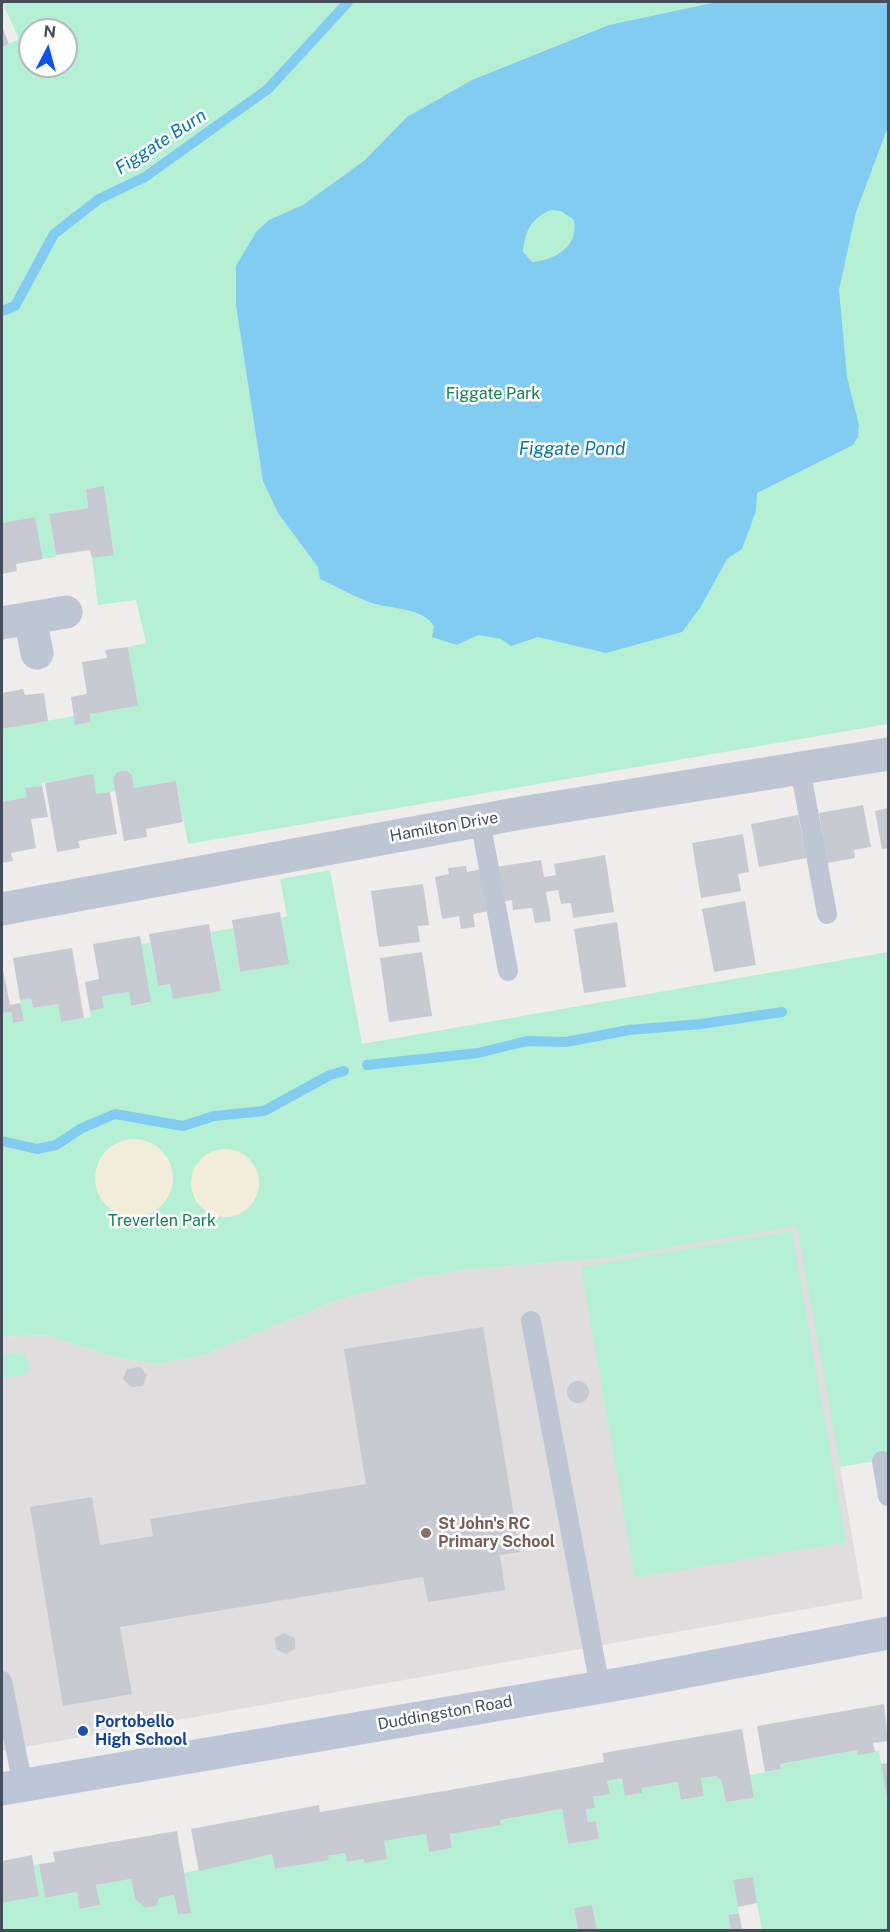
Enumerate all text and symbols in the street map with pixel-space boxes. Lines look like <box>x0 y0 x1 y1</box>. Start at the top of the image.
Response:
north arrow <box>18 18 78 78</box>
text: N <box>43 21 57 42</box>
water label: Figgate Burn <box>111 105 211 179</box>
park label: Figgate Park <box>446 384 540 404</box>
water label: Figgate Pond <box>519 438 625 460</box>
street label: Hamilton Drive <box>388 808 500 846</box>
park label: Treverlen Park <box>108 1211 216 1231</box>
place label: St John's RC Primary School <box>438 1514 555 1552</box>
marker: St John's RC Primary School <box>419 1526 433 1540</box>
street label: Duddingston Road <box>376 1692 514 1734</box>
place label: Portobello High School <box>95 1712 188 1750</box>
marker: Portobello High School <box>76 1724 90 1738</box>

